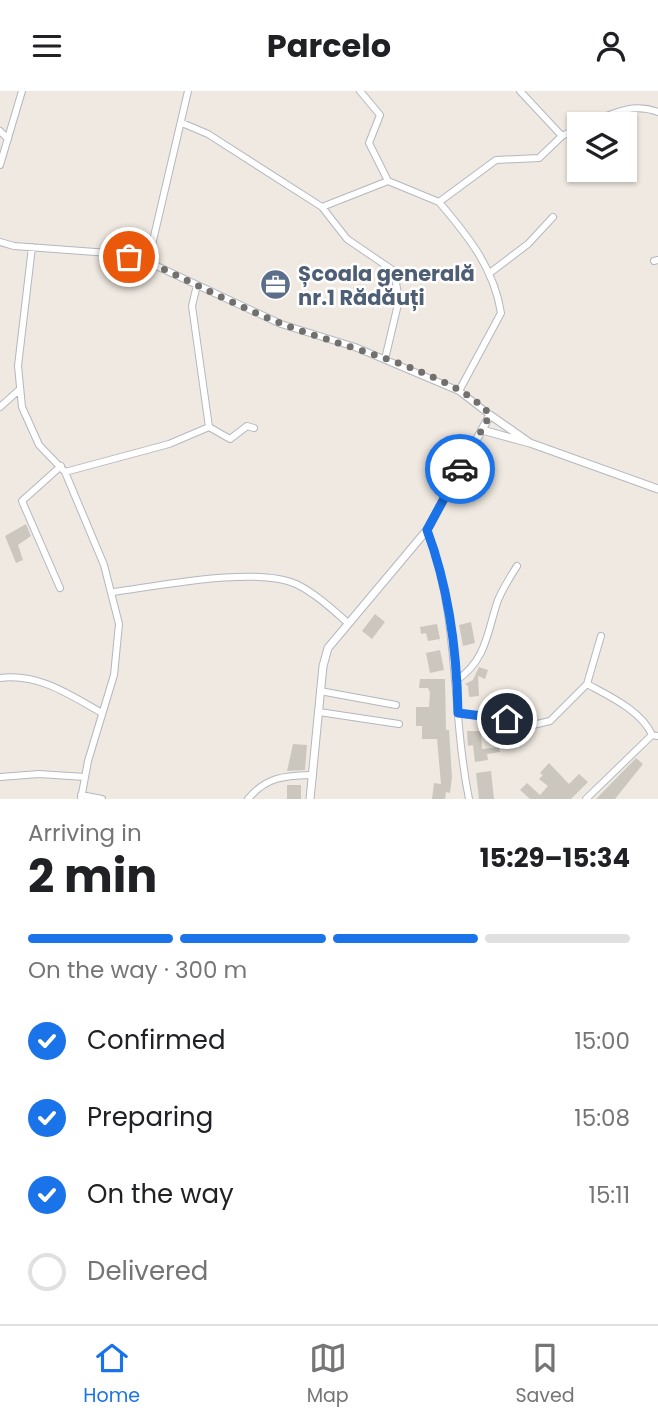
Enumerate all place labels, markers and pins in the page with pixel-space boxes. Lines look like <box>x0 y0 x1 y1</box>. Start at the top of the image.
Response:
pin <box>99 227 159 287</box>
place label: Școala generală nr.1 Rădăuți <box>298 259 475 312</box>
office icon: Școala generală nr.1 Rădăuți <box>258 268 292 302</box>
pin <box>477 689 537 749</box>

